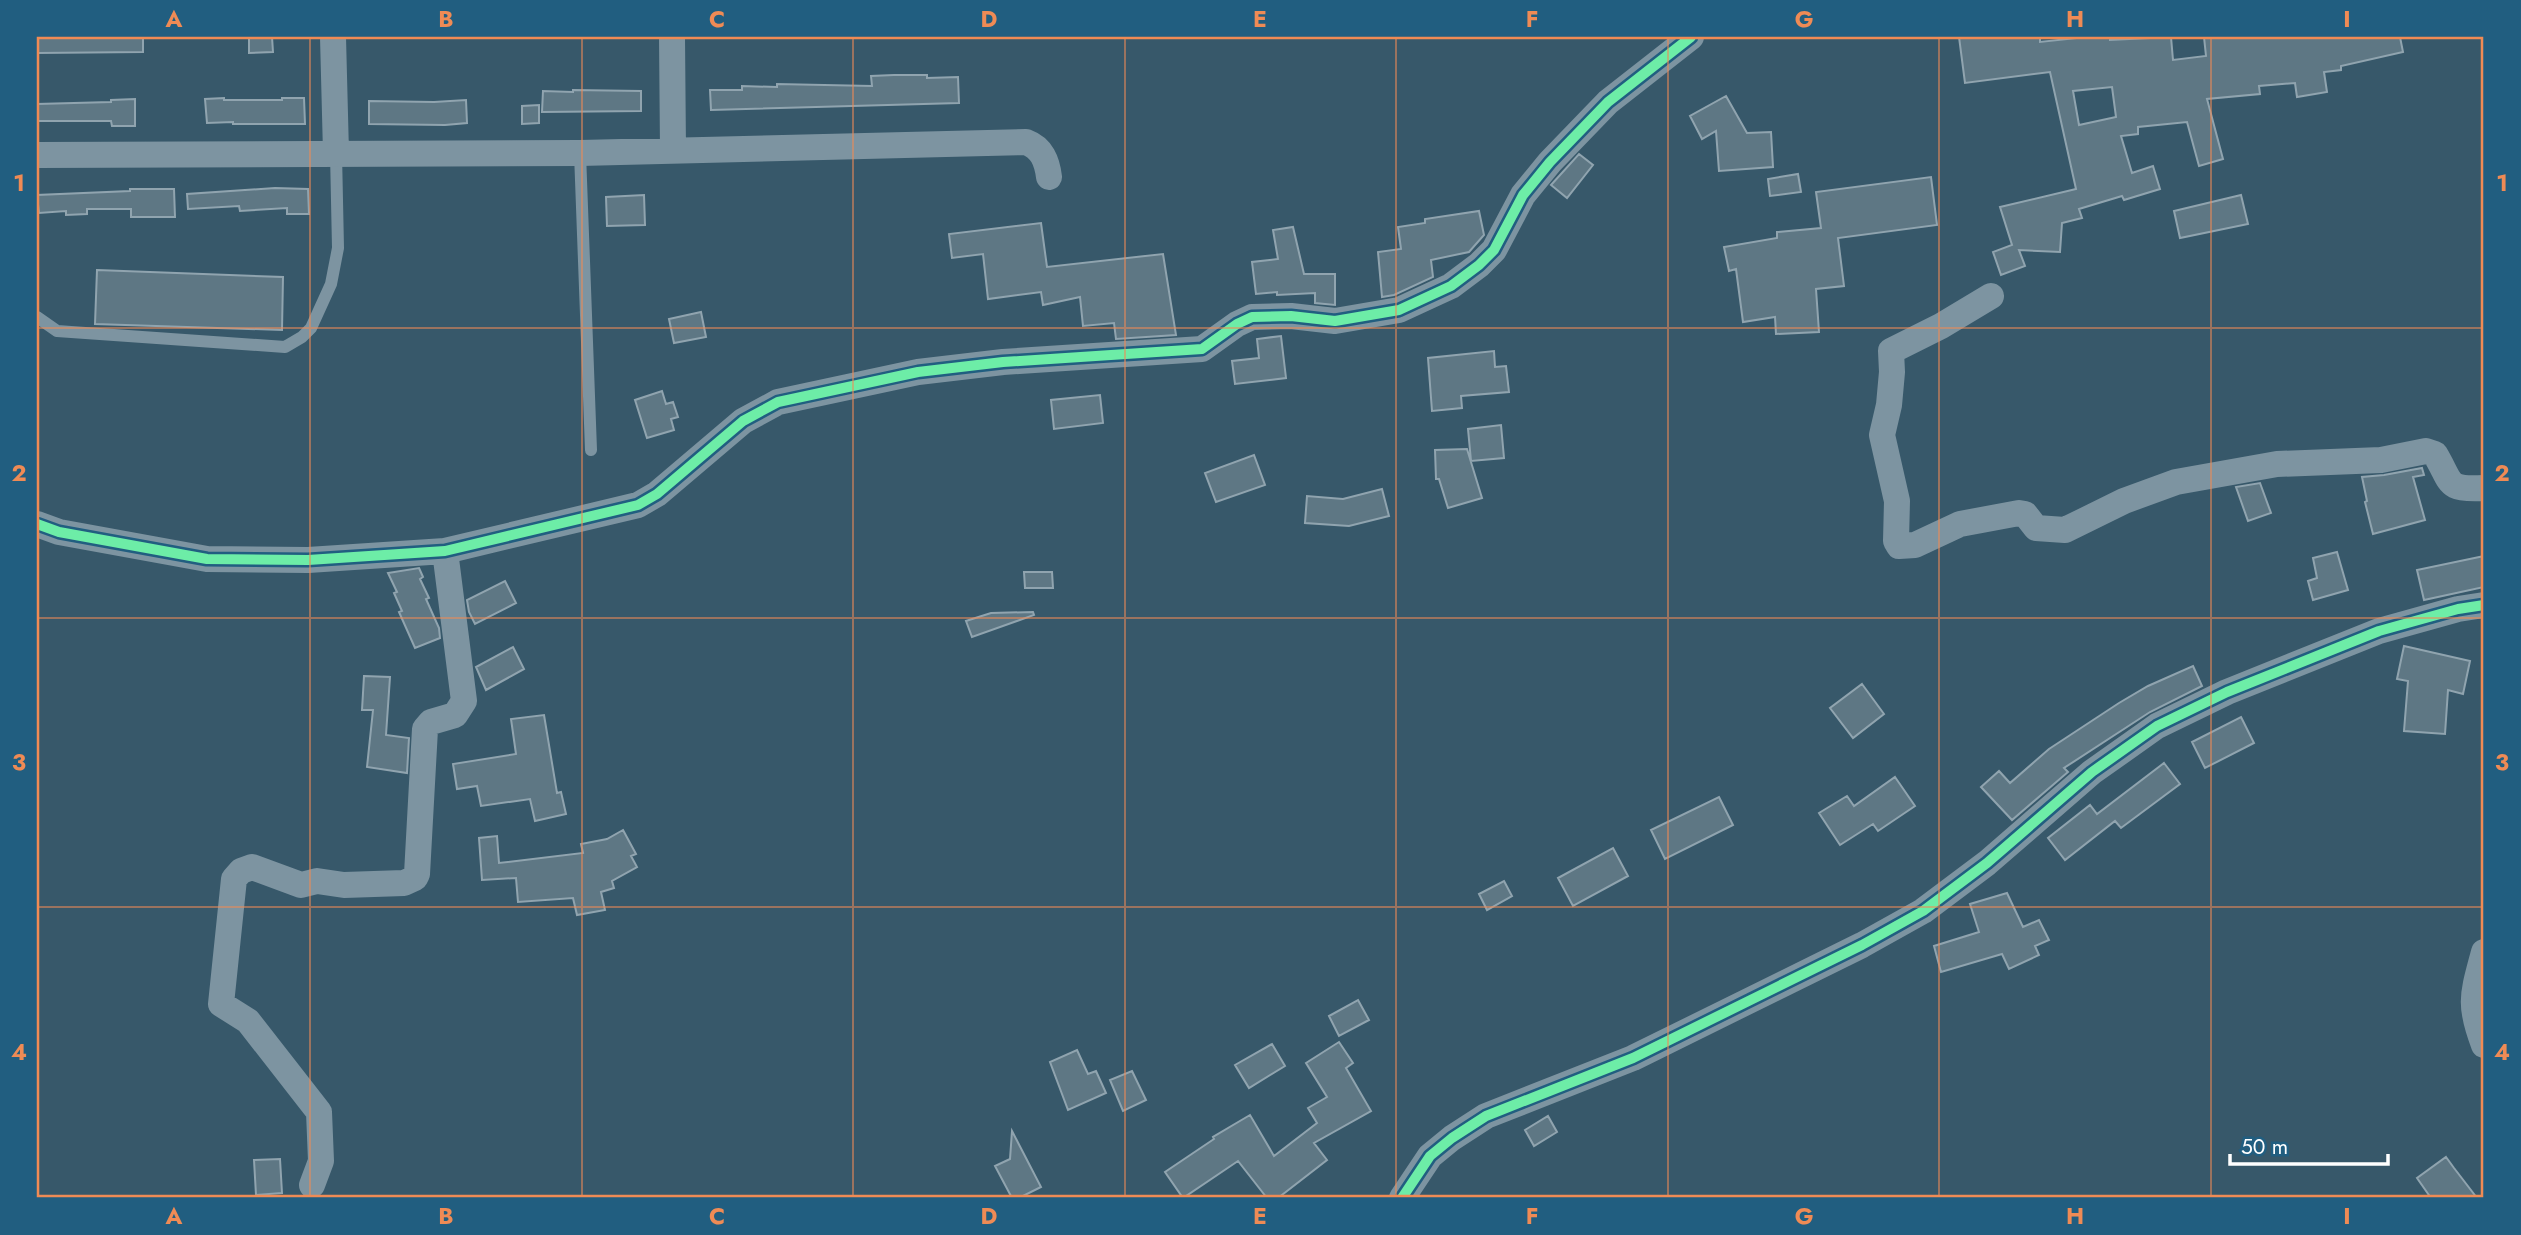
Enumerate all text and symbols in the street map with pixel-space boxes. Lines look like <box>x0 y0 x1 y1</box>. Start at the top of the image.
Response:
text: A <box>165 2 183 36</box>
text: B <box>438 2 454 36</box>
text: C <box>709 2 725 36</box>
text: D <box>981 2 998 36</box>
text: E <box>1253 2 1267 36</box>
text: F <box>1526 2 1538 36</box>
text: G <box>1795 2 1813 36</box>
text: H <box>2066 2 2084 36</box>
text: I <box>2343 2 2351 36</box>
text: 1 <box>13 166 25 200</box>
text: 1 <box>2496 166 2508 200</box>
text: 2 <box>11 456 27 490</box>
text: 2 <box>2494 456 2510 490</box>
text: 3 <box>12 745 26 779</box>
text: 3 <box>2495 745 2509 779</box>
text: 4 <box>11 1035 27 1069</box>
text: 4 <box>2494 1035 2510 1069</box>
scale bar <box>2230 1123 2388 1167</box>
text: 50 m <box>2241 1132 2288 1162</box>
text: A <box>165 1199 183 1233</box>
text: B <box>438 1199 454 1233</box>
text: C <box>709 1199 725 1233</box>
text: D <box>981 1199 998 1233</box>
text: E <box>1253 1199 1267 1233</box>
text: F <box>1526 1199 1538 1233</box>
text: G <box>1795 1199 1813 1233</box>
text: H <box>2066 1199 2084 1233</box>
text: I <box>2343 1199 2351 1233</box>

